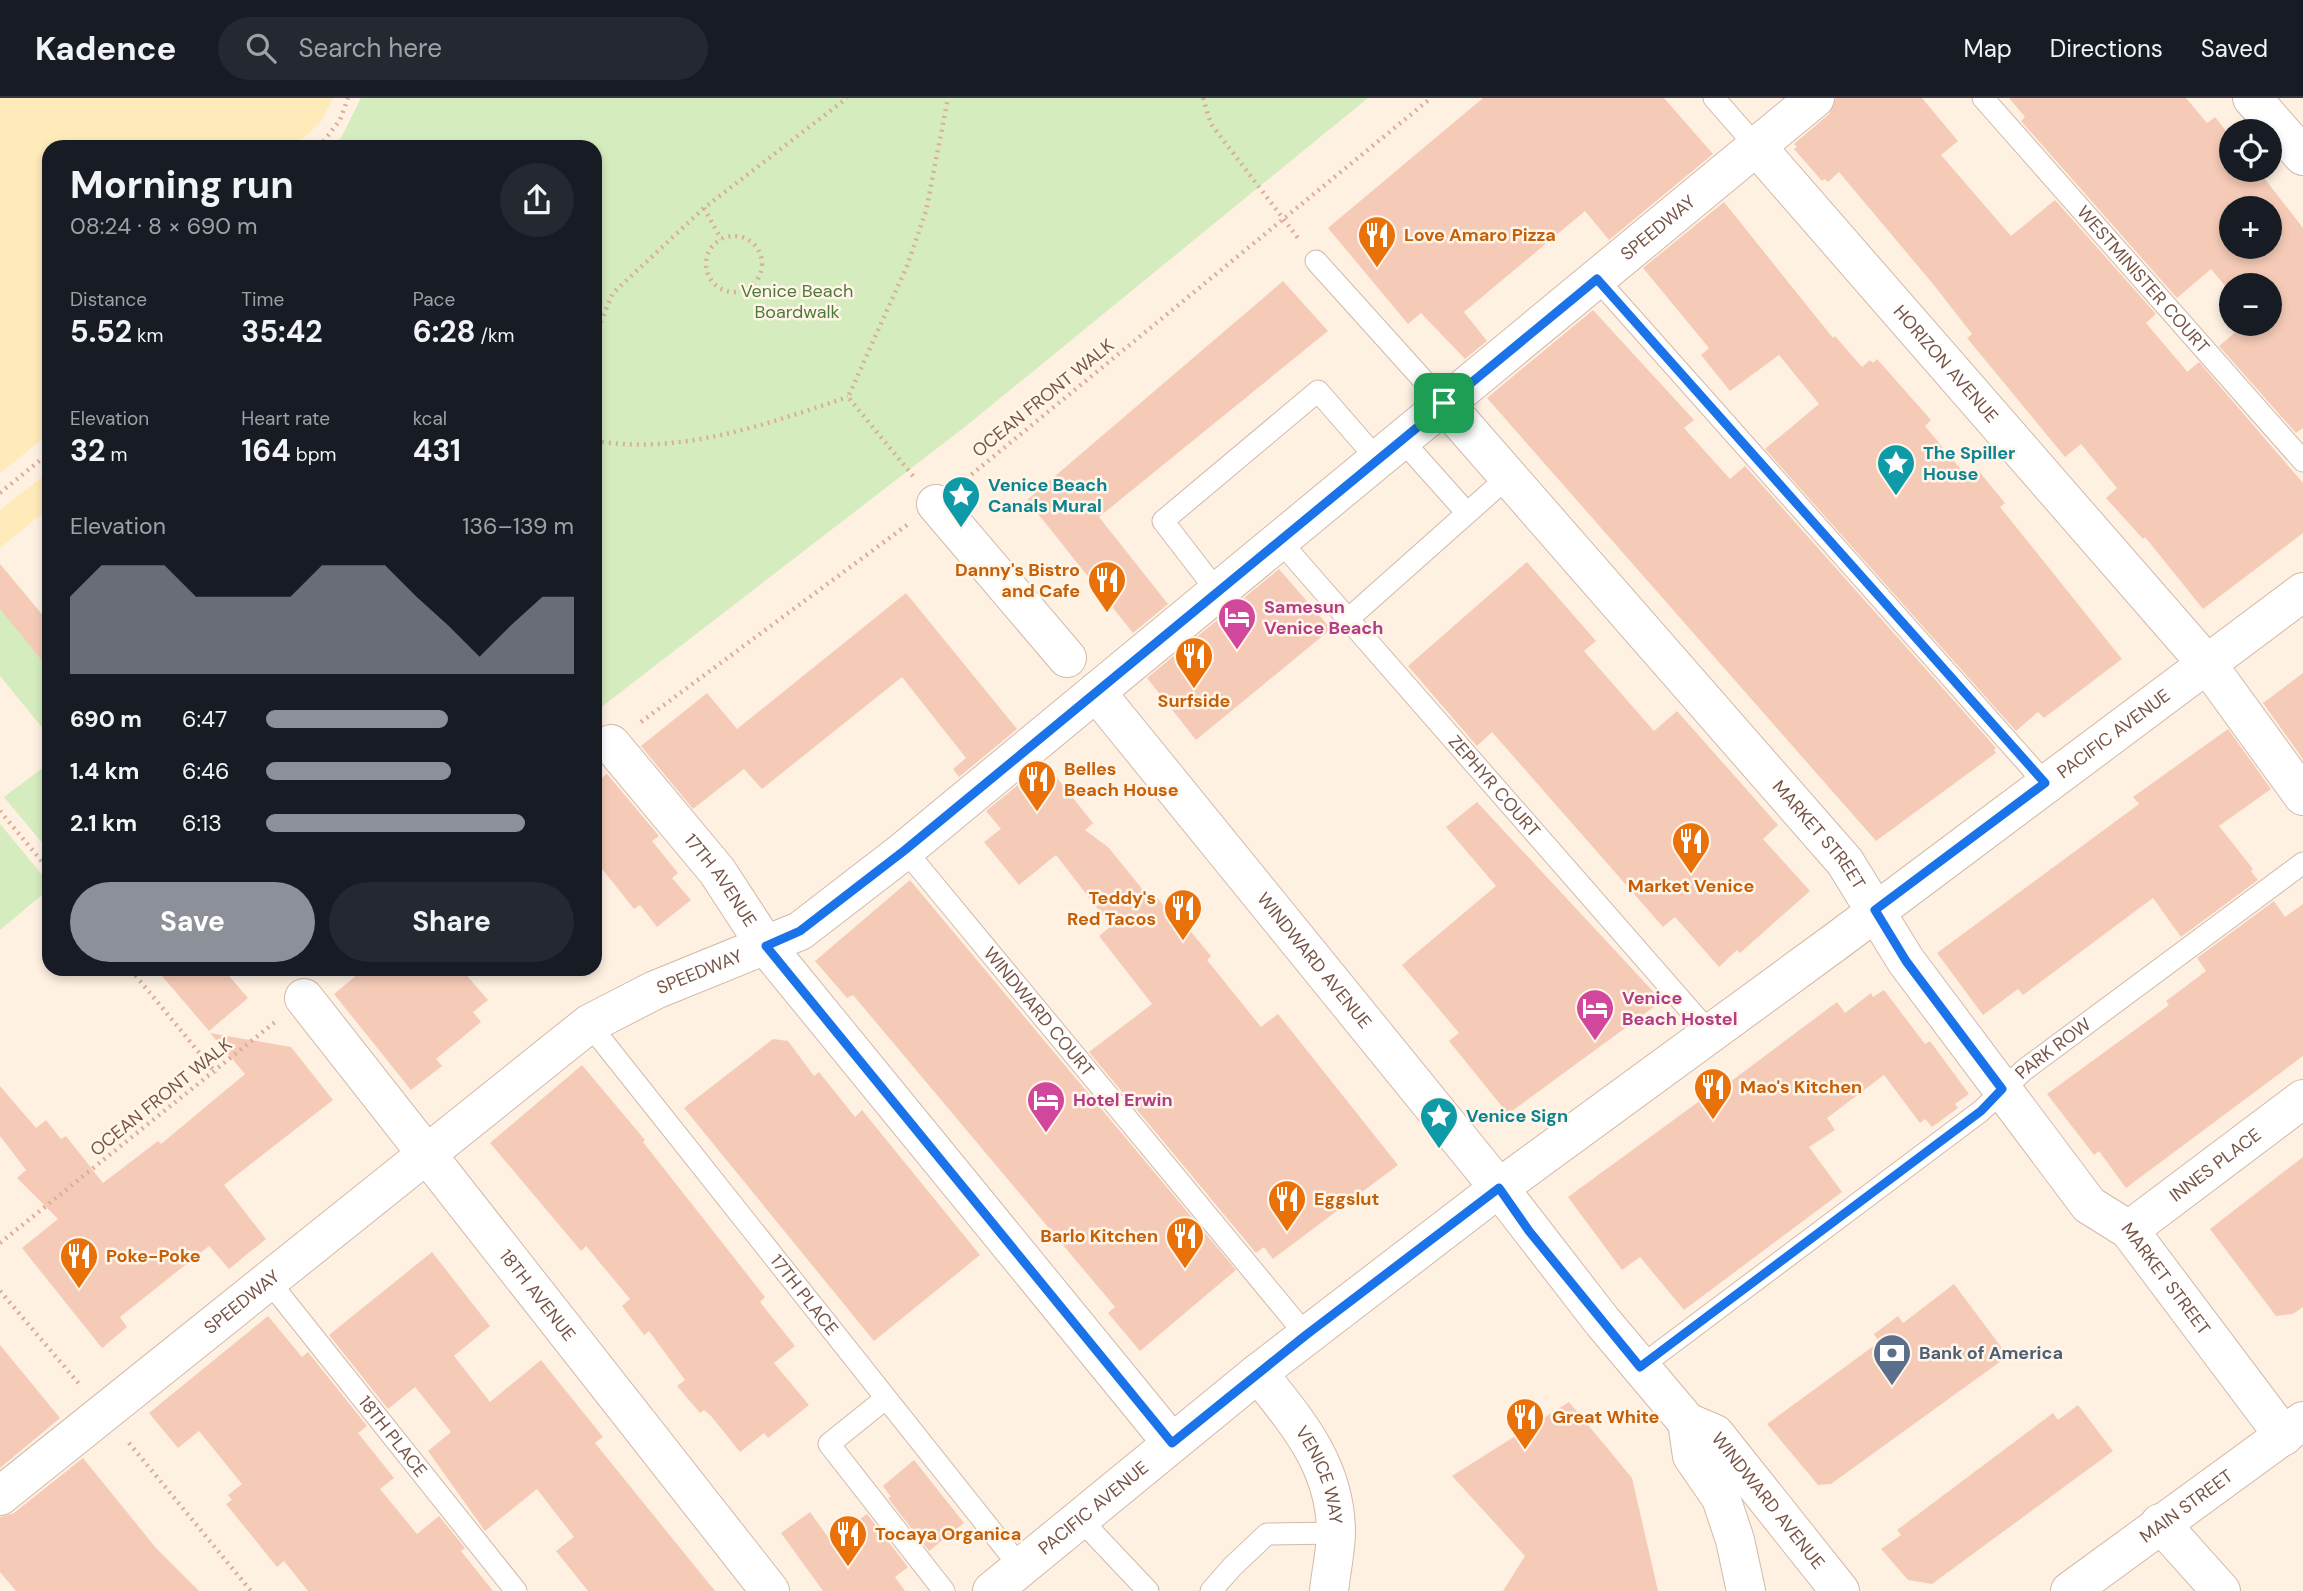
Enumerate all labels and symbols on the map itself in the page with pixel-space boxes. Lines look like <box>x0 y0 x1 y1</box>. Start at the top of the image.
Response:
street label: SPEEDWAY <box>1615 189 1701 266</box>
street label: WESTMINISTER COURT <box>2071 201 2215 358</box>
restaurant icon: Love Amaro Pizza <box>1356 214 1398 269</box>
place label: Love Amaro Pizza <box>1404 223 1556 247</box>
park label: Venice Beach Boardwalk <box>741 279 853 324</box>
street label: HORIZON AVENUE <box>1888 300 2004 428</box>
street label: OCEAN FRONT WALK <box>967 333 1119 463</box>
pin <box>1414 373 1474 433</box>
place label: The Spiller House <box>1923 441 2015 486</box>
place icon: The Spiller House <box>1875 442 1917 497</box>
place label: Venice Beach Canals Mural <box>988 473 1107 518</box>
place icon: Venice Beach Canals Mural <box>940 474 982 529</box>
place label: Danny's Bistro and Cafe <box>955 558 1080 603</box>
restaurant icon: Danny's Bistro and Cafe <box>1086 559 1128 614</box>
place label: Samesun Venice Beach <box>1264 595 1383 640</box>
hotel icon: Samesun Venice Beach <box>1216 596 1258 651</box>
restaurant icon: Surfside <box>1173 635 1215 690</box>
street label: PACIFIC AVENUE <box>2052 684 2175 784</box>
place label: Surfside <box>1158 689 1231 713</box>
street label: ZEPHYR COURT <box>1443 730 1545 842</box>
place label: Belles Beach House <box>1064 757 1179 802</box>
restaurant icon: Belles Beach House <box>1016 758 1058 813</box>
street label: MARKET STREET <box>1767 775 1871 894</box>
restaurant icon: Market Venice <box>1670 820 1712 875</box>
street label: 17TH AVENUE <box>679 829 762 931</box>
place label: Market Venice <box>1628 874 1754 898</box>
place label: Teddy's Red Tacos <box>1067 886 1156 931</box>
restaurant icon: Teddy's Red Tacos <box>1162 887 1204 942</box>
street label: WINDWARD AVENUE <box>1252 887 1377 1034</box>
street label: WINDWARD COURT <box>978 942 1100 1082</box>
street label: SPEEDWAY <box>653 944 746 1000</box>
place label: Venice Beach Hostel <box>1622 986 1738 1031</box>
hotel icon: Venice Beach Hostel <box>1574 987 1616 1042</box>
street label: PARK ROW <box>2010 1012 2096 1084</box>
street label: OCEAN FRONT WALK <box>85 1032 237 1162</box>
restaurant icon: Mao's Kitchen <box>1692 1066 1734 1121</box>
place label: Mao's Kitchen <box>1740 1075 1862 1099</box>
hotel icon: Hotel Erwin <box>1025 1079 1067 1134</box>
place label: Hotel Erwin <box>1073 1088 1173 1112</box>
place icon: Venice Sign <box>1418 1095 1460 1150</box>
place label: Venice Sign <box>1466 1104 1568 1128</box>
street label: INNES PLACE <box>2165 1123 2266 1207</box>
restaurant icon: Eggslut <box>1266 1178 1308 1233</box>
place label: Eggslut <box>1314 1187 1379 1211</box>
restaurant icon: Barlo Kitchen <box>1164 1215 1206 1270</box>
street label: MARKET STREET <box>2116 1218 2216 1340</box>
place label: Barlo Kitchen <box>1040 1224 1158 1248</box>
restaurant icon: Poke-Poke <box>58 1235 100 1290</box>
place label: Poke-Poke <box>106 1244 201 1268</box>
street label: 18TH AVENUE <box>494 1245 581 1346</box>
street label: 17TH PLACE <box>765 1250 844 1340</box>
street label: SPEEDWAY <box>199 1264 285 1340</box>
bank icon: Bank of America <box>1871 1332 1913 1387</box>
place label: Bank of America <box>1919 1341 2063 1365</box>
street label: 18TH PLACE <box>353 1391 432 1482</box>
restaurant icon: Great White <box>1504 1396 1546 1451</box>
place label: Great White <box>1552 1405 1659 1429</box>
street label: VENICE WAY <box>1290 1421 1348 1526</box>
street label: WINDWARD AVENUE <box>1706 1427 1830 1574</box>
street label: PACIFIC AVENUE <box>1033 1456 1153 1560</box>
street label: MAIN STREET <box>2135 1464 2238 1548</box>
restaurant icon: Tocaya Organica <box>827 1513 869 1568</box>
place label: Tocaya Organica <box>875 1522 1021 1546</box>

